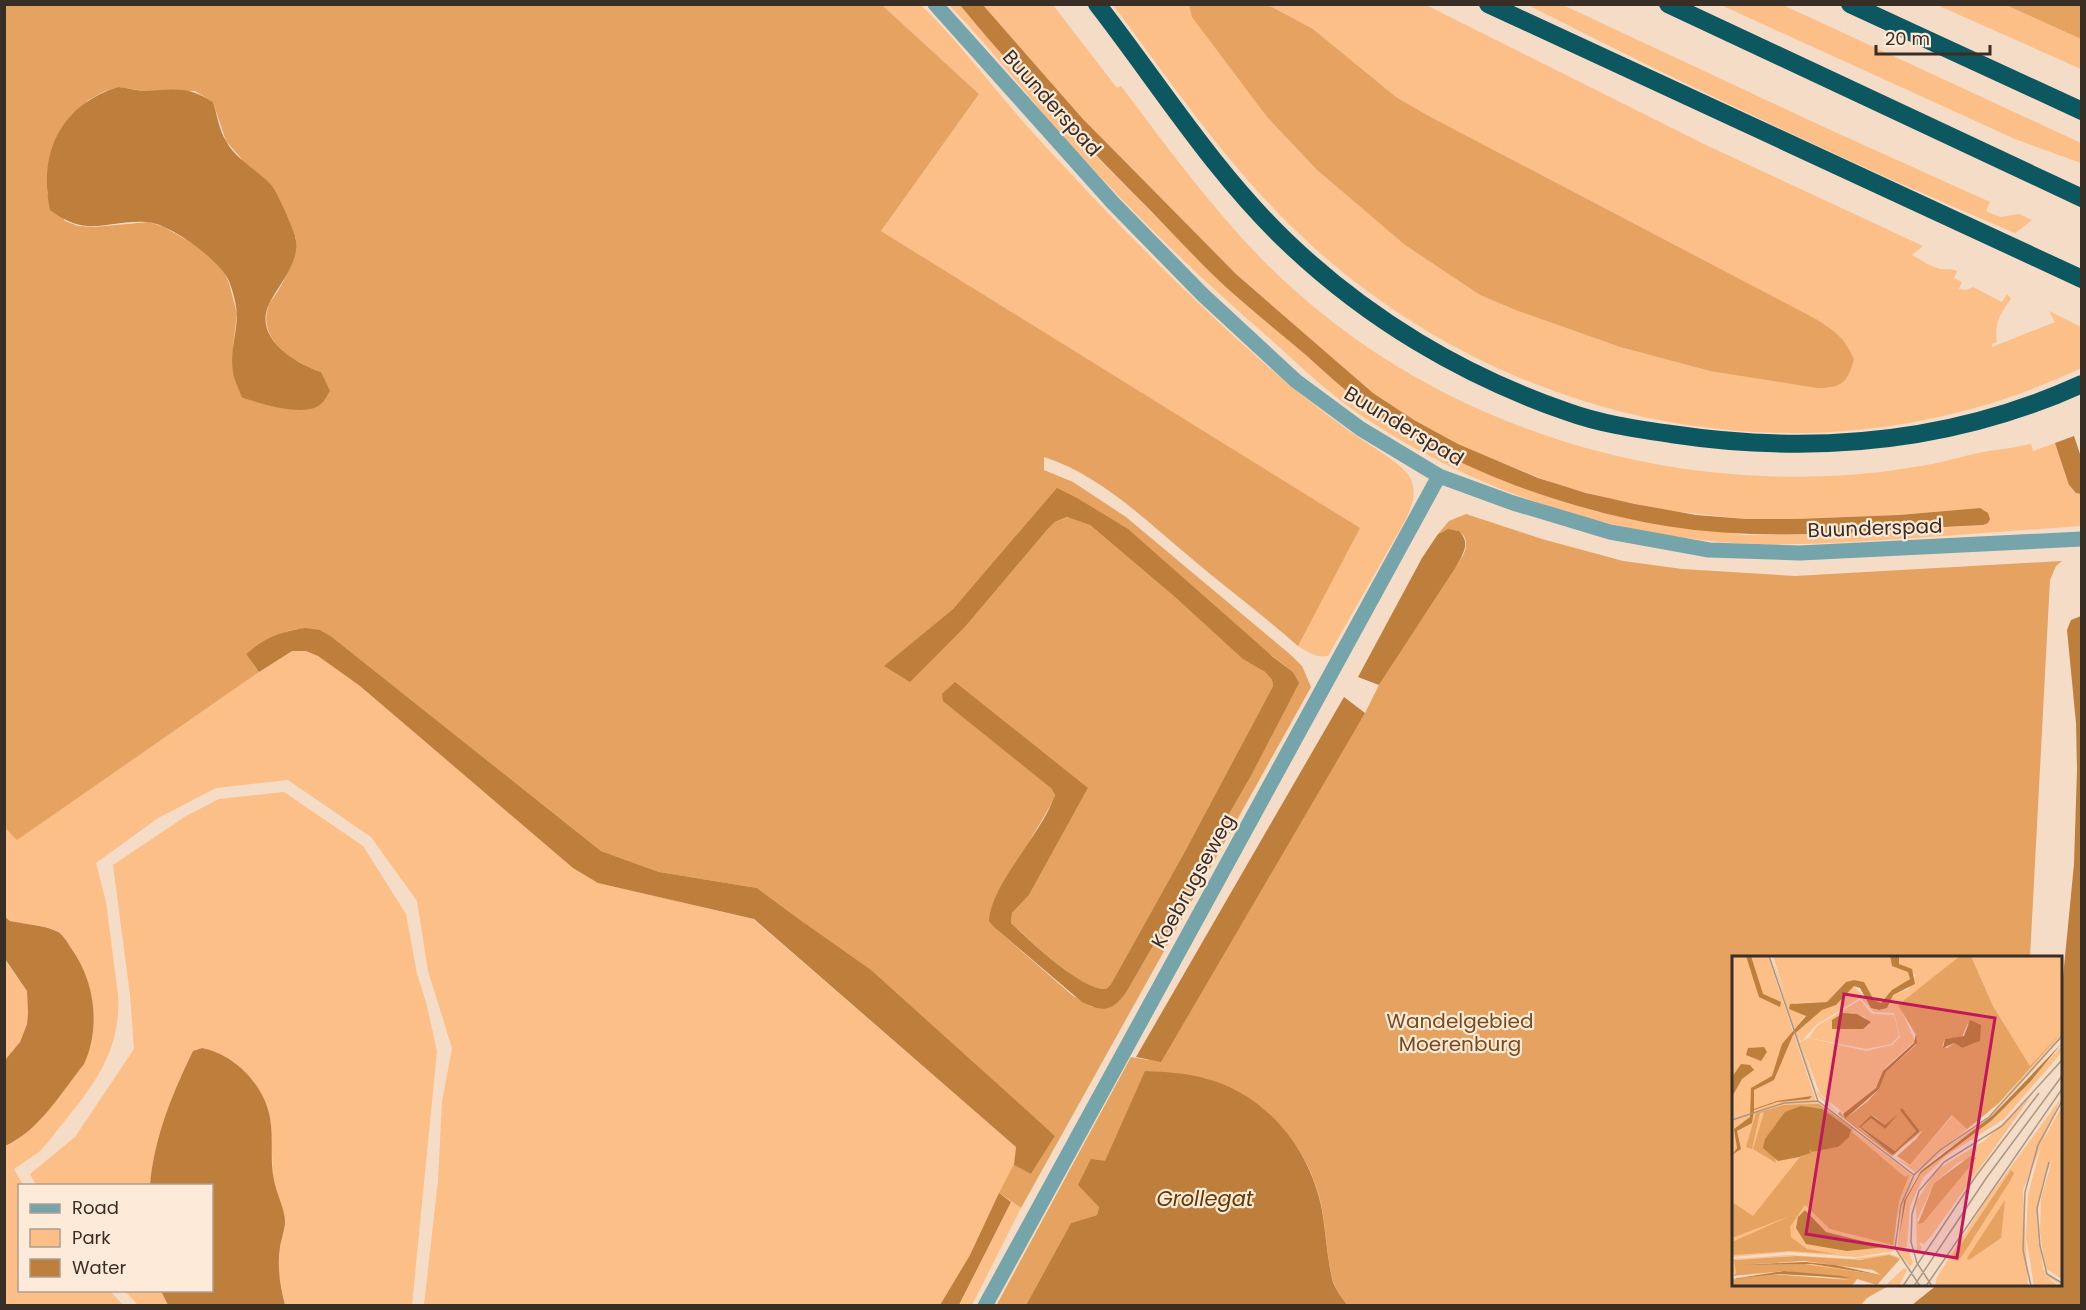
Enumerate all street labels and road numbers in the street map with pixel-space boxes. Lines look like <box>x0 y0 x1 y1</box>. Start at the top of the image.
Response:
street label: Buunderspad <box>996 43 1108 163</box>
street label: Buunderspad <box>1339 379 1469 473</box>
street label: Buunderspad <box>1807 512 1943 544</box>
street label: Koebrugseweg <box>1144 809 1242 953</box>

